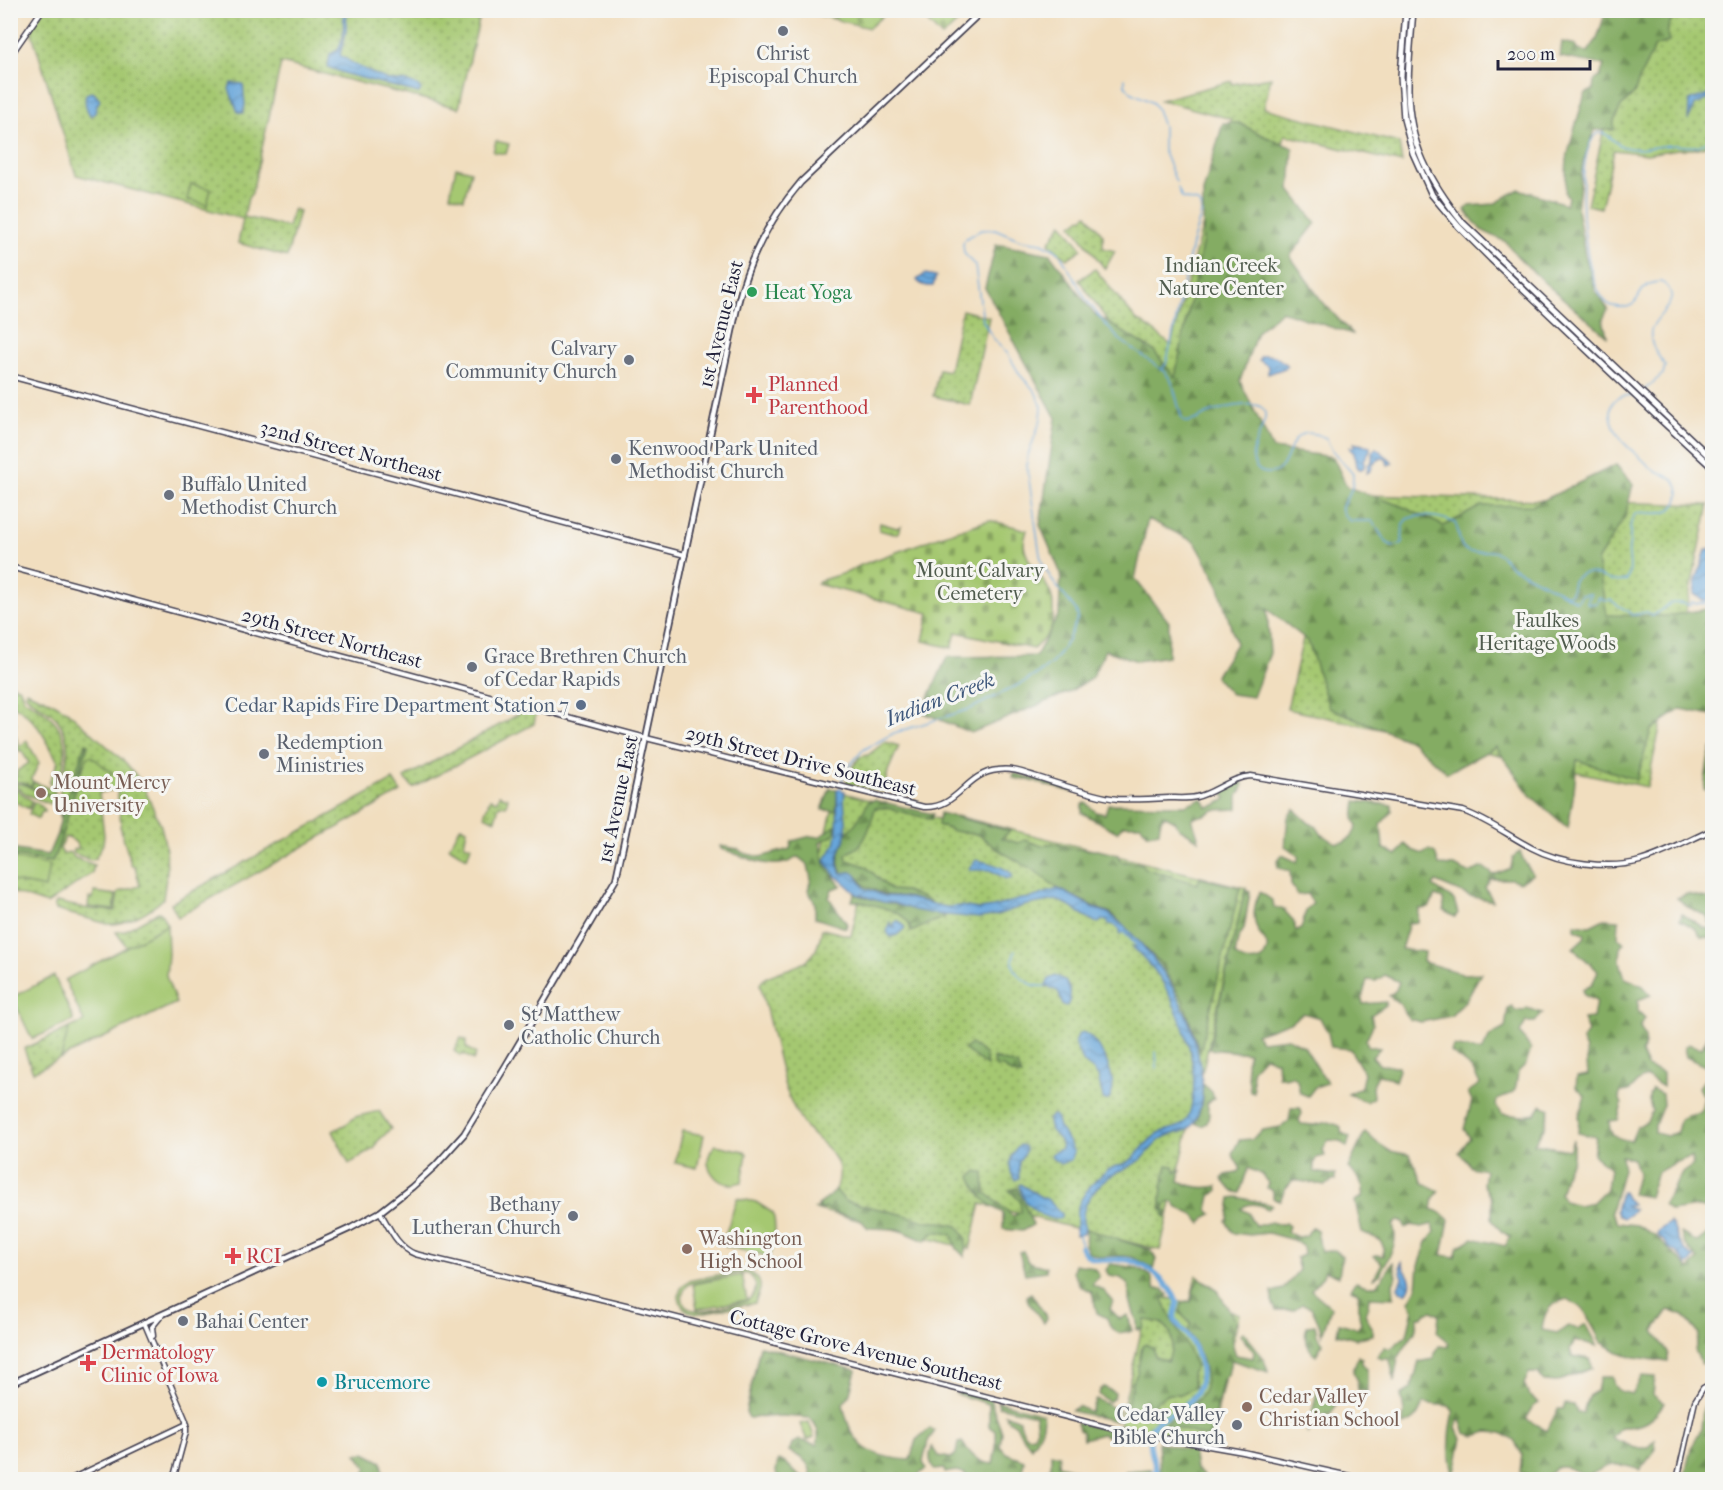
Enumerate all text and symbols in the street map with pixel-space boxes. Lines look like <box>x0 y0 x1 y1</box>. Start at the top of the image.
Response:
marker: Christ Episcopal Church <box>776 24 790 38</box>
scale bar <box>1498 33 1590 71</box>
place label: Christ Episcopal Church <box>708 42 858 88</box>
text: 200 m <box>1507 44 1555 65</box>
park label: Indian Creek Nature Center <box>1158 254 1284 300</box>
street label: 1st Avenue East <box>694 258 748 390</box>
place label: Heat Yoga <box>764 281 853 304</box>
marker: Heat Yoga <box>745 285 759 299</box>
place label: Calvary Community Church <box>445 337 618 383</box>
marker: Calvary Community Church <box>622 353 636 367</box>
place label: Planned Parenthood <box>768 373 869 419</box>
marker: Planned Parenthood <box>745 386 763 404</box>
street label: 32nd Street Northeast <box>257 416 445 486</box>
place label: Kenwood Park United Methodist Church <box>628 437 819 483</box>
marker: Kenwood Park United Methodist Church <box>609 452 623 466</box>
place label: Buffalo United Methodist Church <box>181 473 338 519</box>
marker: Buffalo United Methodist Church <box>162 488 176 502</box>
park label: Mount Calvary Cemetery <box>916 559 1046 605</box>
street label: 29th Street Northeast <box>239 603 425 673</box>
park label: Faulkes Heritage Woods <box>1478 609 1616 655</box>
place label: Grace Brethren Church of Cedar Rapids <box>484 645 688 691</box>
marker: Grace Brethren Church of Cedar Rapids <box>465 660 479 674</box>
water label: Indian Creek <box>881 667 998 731</box>
place label: Cedar Rapids Fire Department Station 7 <box>225 694 569 717</box>
marker: Cedar Rapids Fire Department Station 7 <box>574 698 588 712</box>
street label: 29th Street Drive Southeast <box>683 721 919 801</box>
place label: Redemption Ministries <box>276 731 383 777</box>
street label: 1st Avenue East <box>593 733 643 865</box>
marker: Redemption Ministries <box>257 747 271 761</box>
place label: Mount Mercy University <box>53 771 172 817</box>
marker: Mount Mercy University <box>34 786 48 800</box>
place label: St Matthew Catholic Church <box>521 1003 661 1049</box>
marker: St Matthew Catholic Church <box>502 1018 516 1032</box>
place label: Bethany Lutheran Church <box>412 1193 562 1239</box>
marker: Bethany Lutheran Church <box>566 1209 580 1223</box>
place label: Washington High School <box>698 1227 803 1273</box>
marker: Washington High School <box>680 1242 694 1256</box>
place label: RCI <box>246 1245 281 1268</box>
marker: RCI <box>224 1247 242 1265</box>
street label: Cottage Grove Avenue Southeast <box>727 1305 1005 1395</box>
place label: Bahai Center <box>195 1310 309 1333</box>
marker: Bahai Center <box>176 1314 190 1328</box>
place label: Dermatology Clinic of Iowa <box>101 1341 219 1387</box>
marker: Dermatology Clinic of Iowa <box>79 1354 97 1372</box>
place label: Brucemore <box>334 1371 430 1394</box>
marker: Brucemore <box>315 1375 329 1389</box>
place label: Cedar Valley Christian School <box>1259 1385 1400 1431</box>
marker: Cedar Valley Christian School <box>1240 1400 1254 1414</box>
place label: Cedar Valley Bible Church <box>1112 1403 1226 1449</box>
marker: Cedar Valley Bible Church <box>1230 1418 1244 1432</box>

